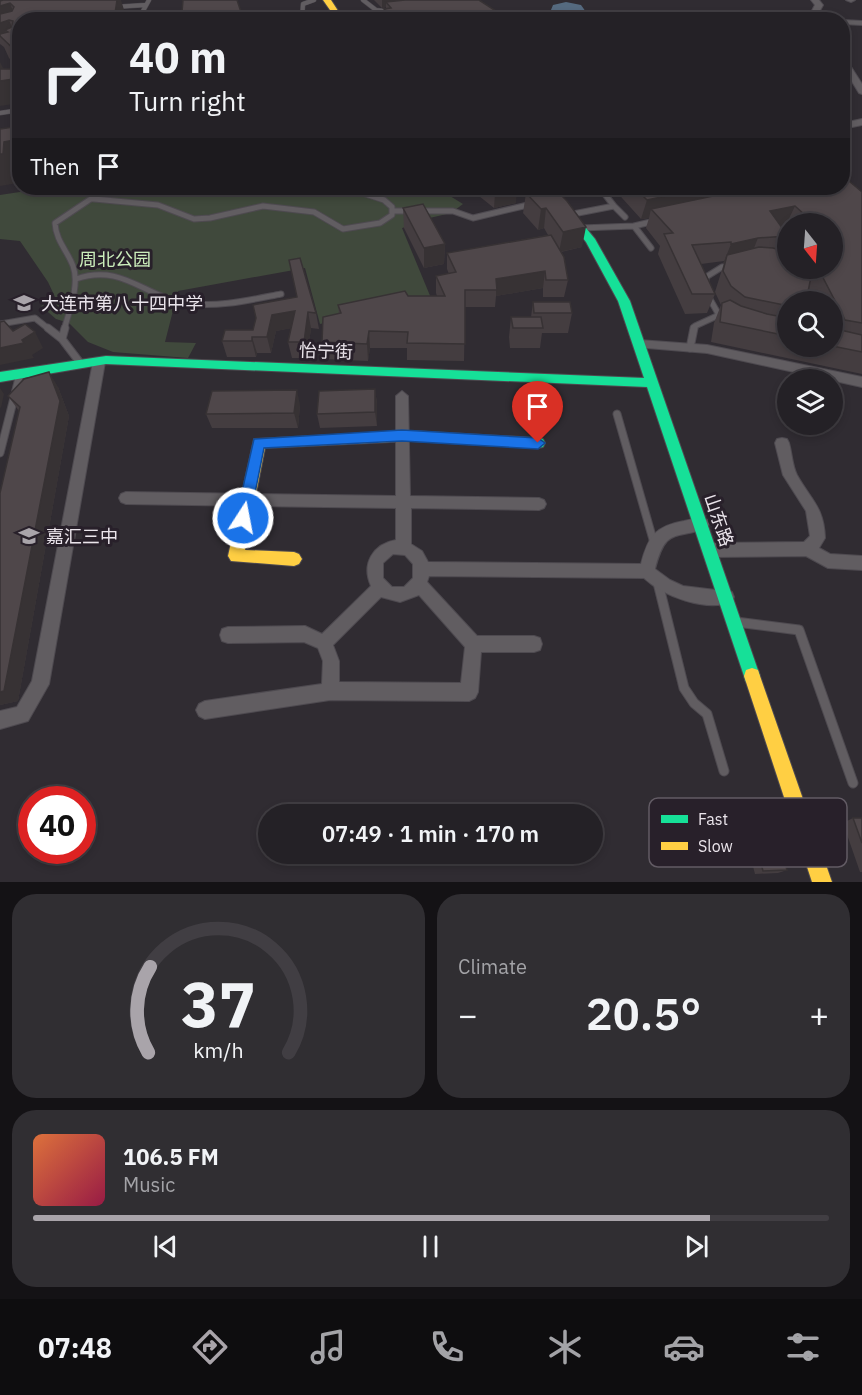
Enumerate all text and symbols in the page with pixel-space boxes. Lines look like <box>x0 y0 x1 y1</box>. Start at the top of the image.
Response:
text: 40 m <box>129 30 227 85</box>
icon: right <box>30 36 108 114</box>
text: Turn right <box>129 83 246 118</box>
icon: arrive <box>92 150 125 183</box>
text: Then <box>30 152 80 181</box>
north arrow <box>777 213 843 279</box>
map controls <box>777 213 843 435</box>
park label: 周北公园 <box>79 248 151 271</box>
school or university icon: 大连市第八十四中学 <box>12 291 36 315</box>
button: search <box>777 291 843 357</box>
place label: 大连市第八十四中学 <box>41 292 203 315</box>
street label: 怡宁街 <box>299 339 353 363</box>
button: layers <box>777 369 843 435</box>
pin <box>512 381 563 443</box>
icon: arrive <box>521 390 554 423</box>
position arrow <box>211 486 275 550</box>
street label: 山东路 <box>699 491 739 549</box>
school or university icon: 嘉汇三中 <box>17 524 41 548</box>
place label: 嘉汇三中 <box>46 525 118 548</box>
speed limit sign: 40 <box>18 786 96 864</box>
legend <box>649 798 847 867</box>
text: Fast <box>698 809 728 829</box>
text: 07:49 · 1 min · 170 m <box>322 819 539 848</box>
text: Slow <box>698 836 733 856</box>
text: Climate <box>458 953 527 980</box>
text: 37 <box>181 963 256 1044</box>
text: 20.5° <box>586 984 701 1042</box>
text: − <box>458 993 478 1036</box>
text: + <box>809 993 829 1036</box>
text: km/h <box>193 1036 244 1064</box>
text: 106.5 FM <box>123 1142 219 1171</box>
text: Music <box>123 1171 175 1198</box>
icon: previous <box>149 1230 182 1263</box>
icon: pause <box>414 1230 447 1263</box>
icon: next <box>680 1230 713 1263</box>
icon: directions <box>189 1326 231 1368</box>
icon: music <box>307 1326 349 1368</box>
icon: phone <box>426 1326 468 1368</box>
icon: climate <box>544 1326 586 1368</box>
icon: car <box>663 1326 705 1368</box>
icon: filters <box>782 1326 824 1368</box>
text: 07:48 <box>38 1330 112 1365</box>

